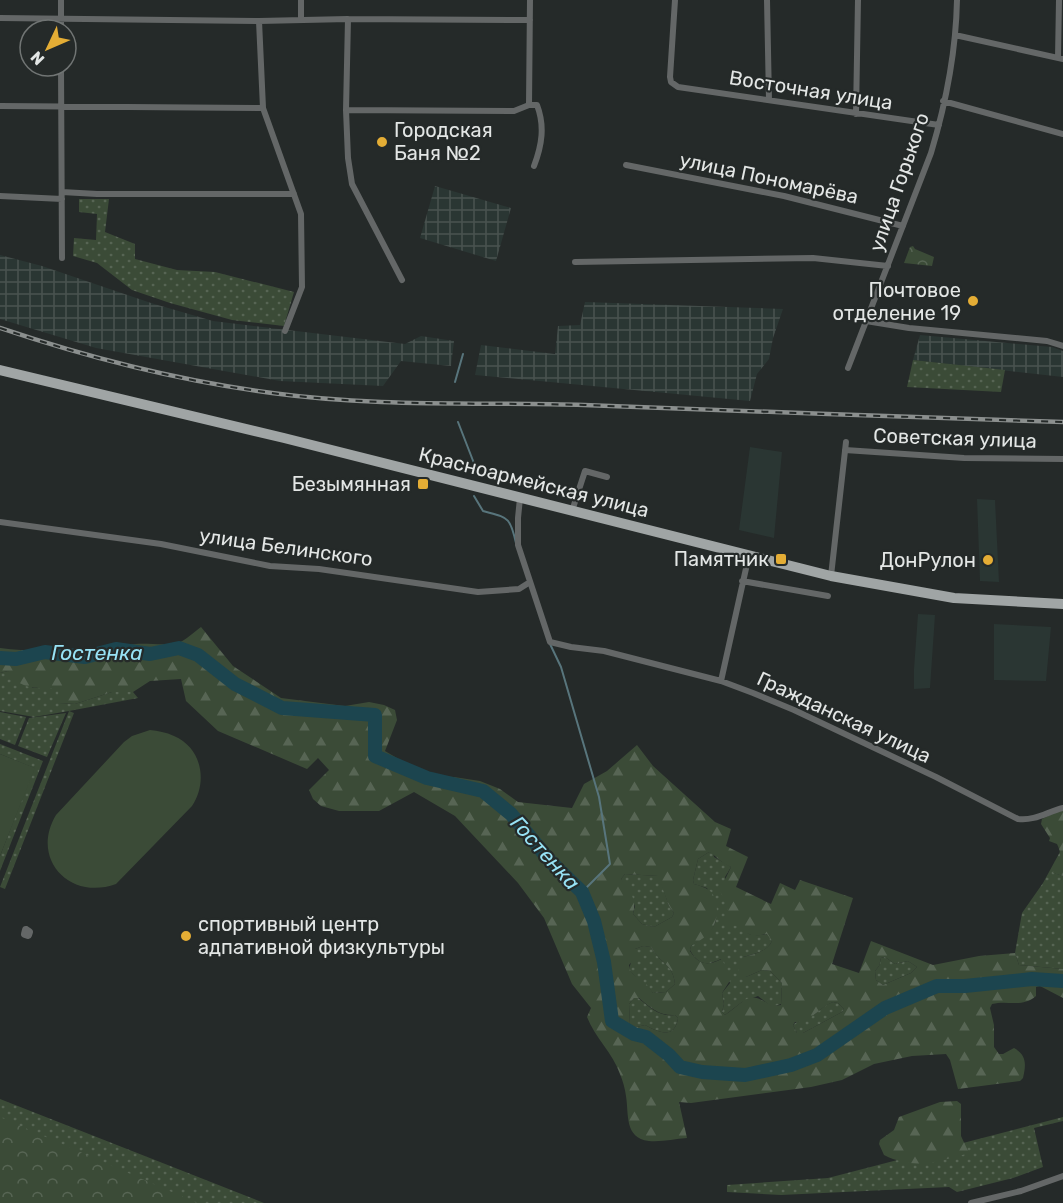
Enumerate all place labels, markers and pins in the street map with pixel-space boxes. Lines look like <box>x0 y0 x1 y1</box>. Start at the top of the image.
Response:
place label: Городская Баня №2 <box>394 118 493 165</box>
marker: Городская Баня №2 <box>375 135 389 149</box>
place label: Почтовое отделение 19 <box>832 278 961 325</box>
marker: Почтовое отделение 19 <box>966 294 980 308</box>
place label: Безымянная <box>292 472 411 496</box>
marker: Безымянная <box>416 477 430 491</box>
place label: Памятник <box>674 547 769 571</box>
place label: ДонРулон <box>880 548 976 572</box>
marker: Памятник <box>774 552 788 566</box>
marker: ДонРулон <box>981 553 995 567</box>
place label: спортивный центр адпативной физкультуры <box>198 912 445 959</box>
marker: спортивный центр адпативной физкультуры <box>179 929 193 943</box>

